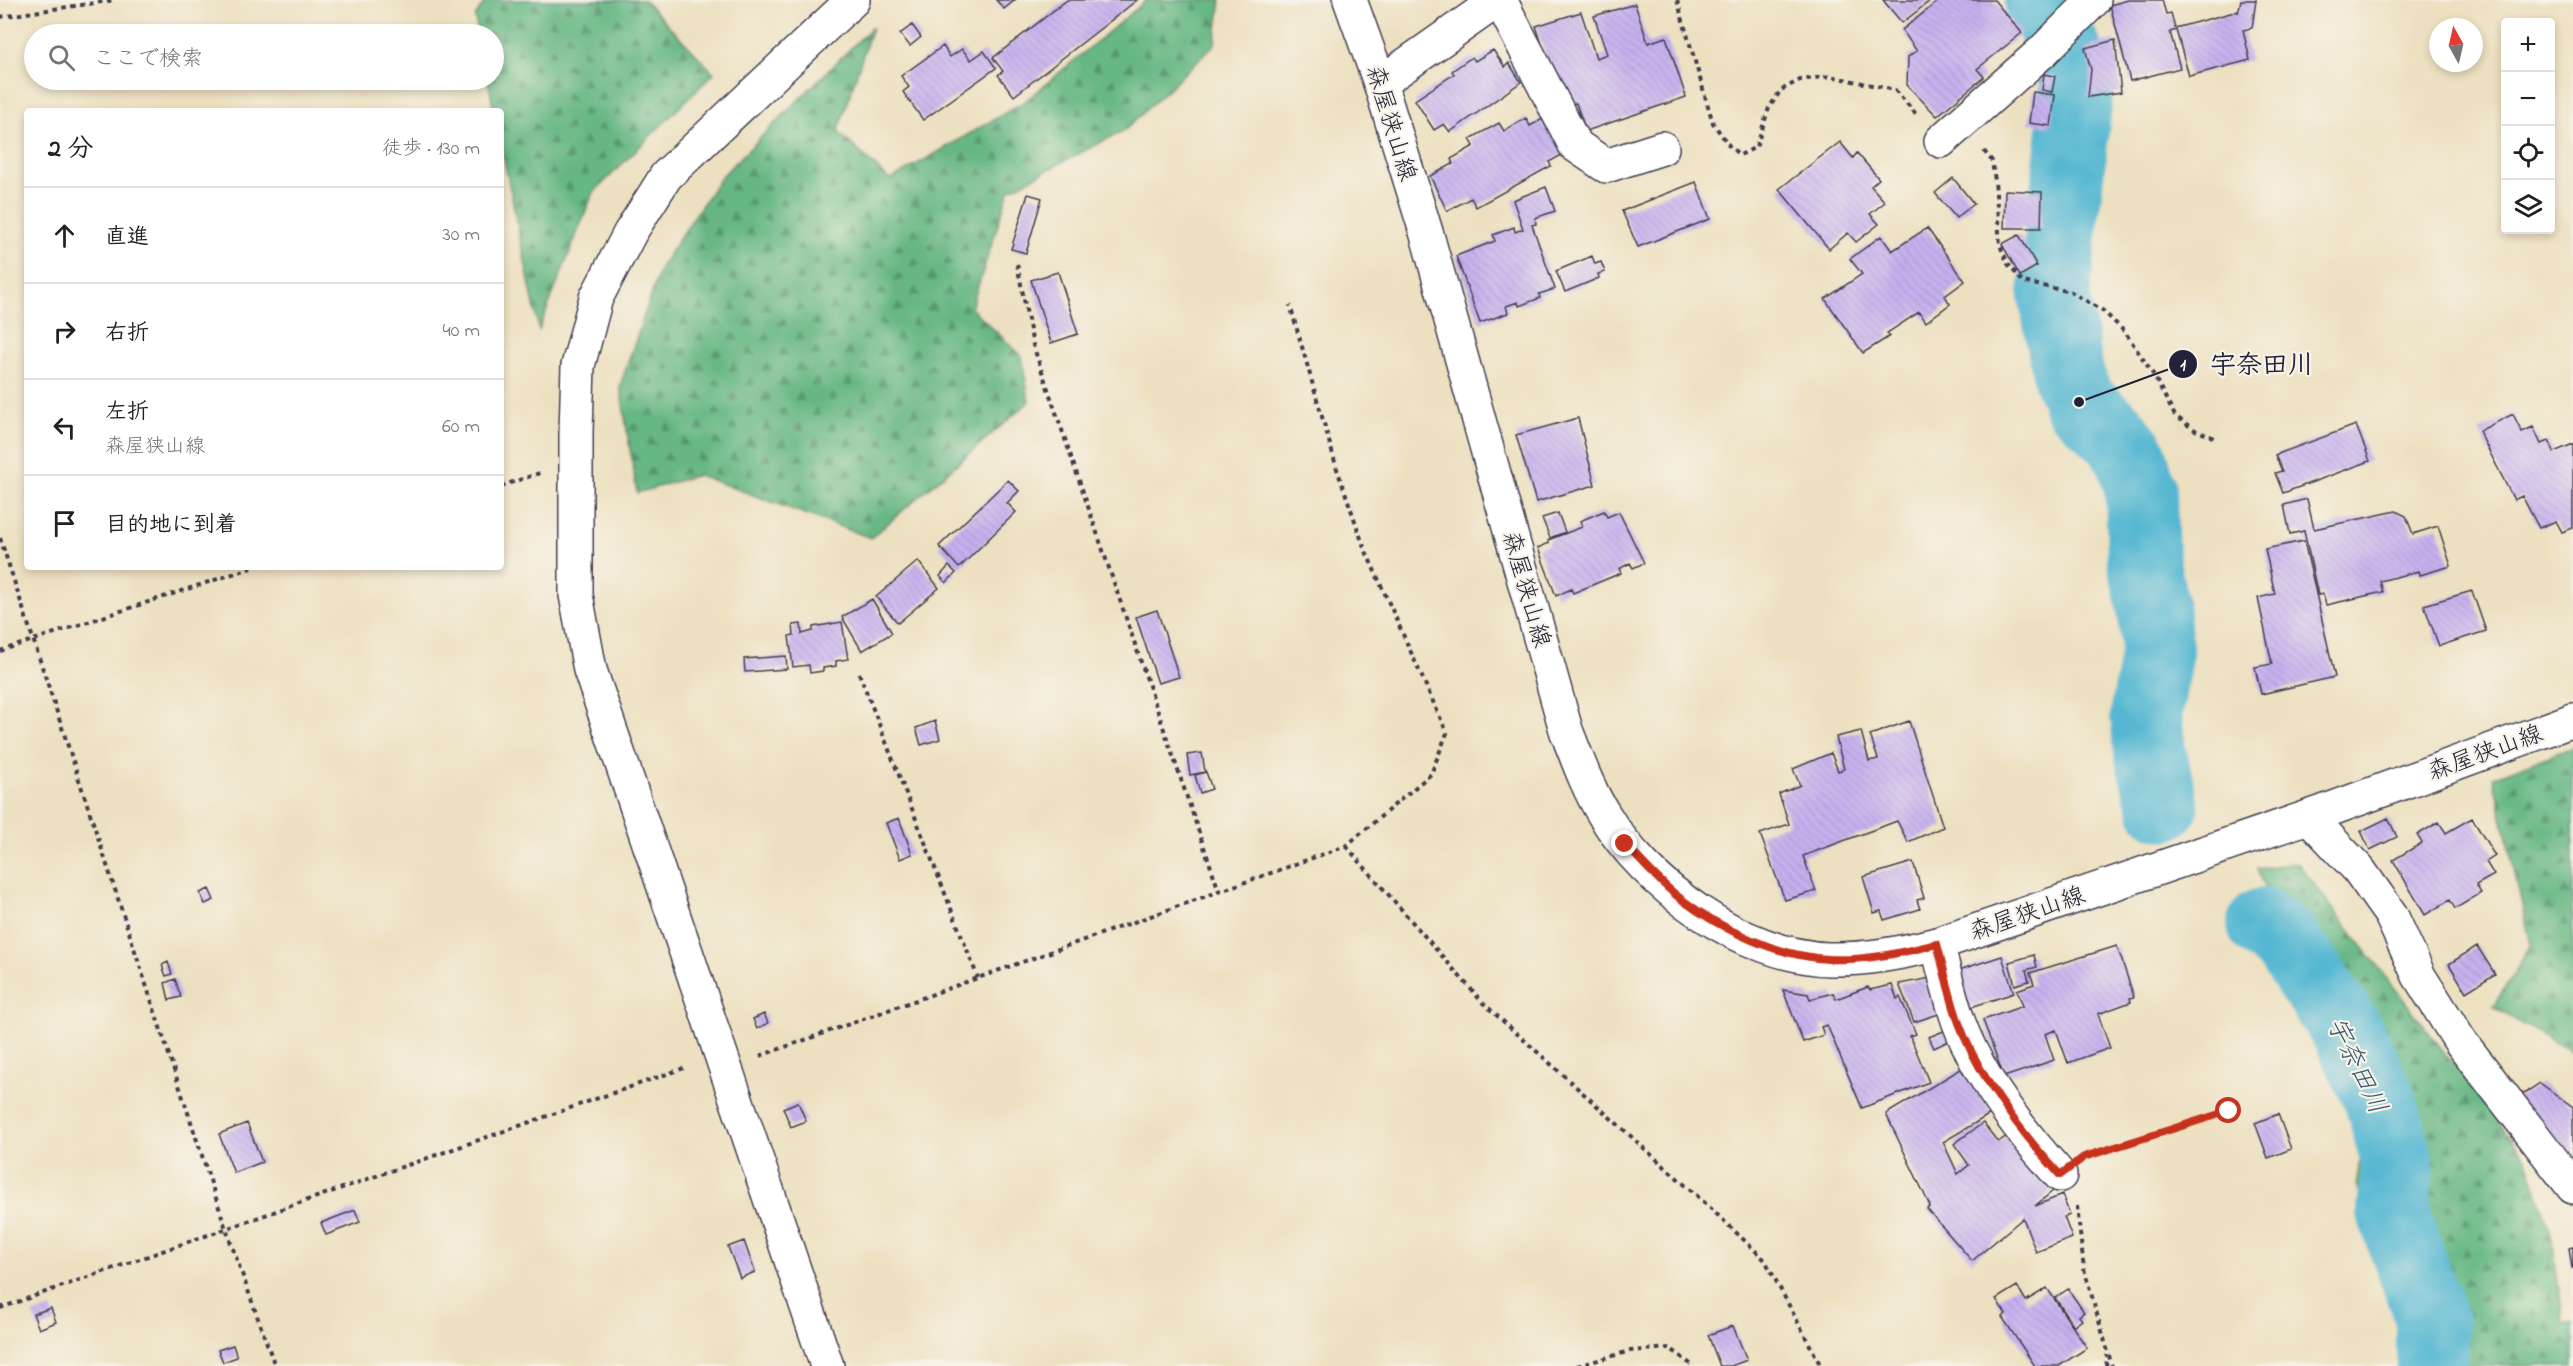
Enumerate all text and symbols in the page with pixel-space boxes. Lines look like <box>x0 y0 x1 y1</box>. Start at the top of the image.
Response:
north arrow <box>2429 18 2483 72</box>
map controls <box>2501 18 2555 234</box>
button: + <box>2501 18 2555 72</box>
search box <box>24 24 504 90</box>
icon: search <box>45 41 78 74</box>
text: ここで検索 <box>93 44 203 76</box>
street label: 森屋狭山線 <box>1355 61 1424 186</box>
button: − <box>2501 72 2555 126</box>
button: locate <box>2501 126 2555 180</box>
text: 2 分 <box>48 131 93 169</box>
text: 徒歩 · 130 m <box>382 135 480 164</box>
button: layers <box>2501 180 2555 234</box>
icon: ahead <box>48 219 81 252</box>
text: 30 m <box>443 221 480 250</box>
text: 直進 <box>105 222 149 254</box>
icon: right <box>48 315 81 348</box>
text: 40 m <box>443 317 480 346</box>
text: 右折 <box>105 318 149 350</box>
callout: 宇奈田川 <box>2168 342 2326 386</box>
text: 宇奈田川 <box>2210 348 2314 386</box>
text: 1 <box>2180 353 2186 379</box>
text: 左折 <box>105 397 149 429</box>
icon: left <box>48 411 81 444</box>
text: 60 m <box>442 413 480 442</box>
text: 森屋狭山線 <box>105 433 205 462</box>
icon: arrive <box>48 507 81 540</box>
text: 目的地に到着 <box>105 510 237 542</box>
street label: 森屋狭山線 <box>1491 527 1558 652</box>
street label: 森屋狭山線 <box>2423 717 2548 791</box>
route end <box>1611 830 1637 856</box>
street label: 森屋狭山線 <box>1965 879 2090 951</box>
water label: 宇奈田川 <box>2315 1011 2395 1121</box>
route start <box>2215 1097 2241 1123</box>

